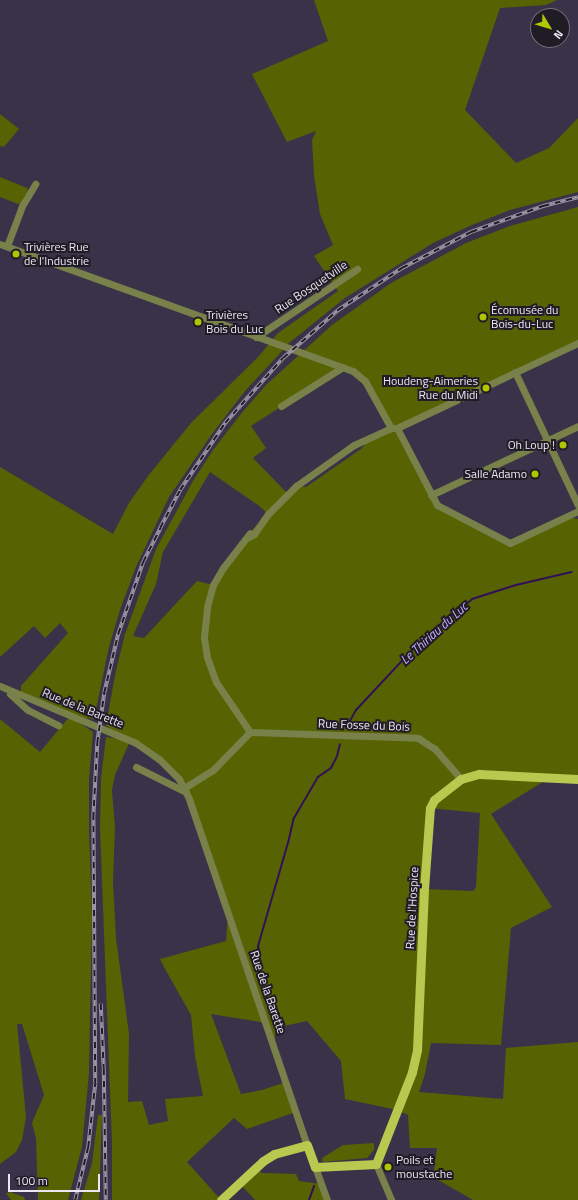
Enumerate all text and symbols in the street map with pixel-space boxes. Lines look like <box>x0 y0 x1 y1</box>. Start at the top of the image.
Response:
north arrow <box>530 8 570 48</box>
text: N <box>550 27 567 43</box>
place label: Trivières Rue de l'Industrie <box>24 240 89 268</box>
marker: Trivières Rue de l'Industrie <box>11 249 21 259</box>
street label: Rue Bosquetville <box>272 257 350 317</box>
place label: Écomusée du Bois-du-Luc <box>491 303 558 331</box>
place label: Trivières Bois du Luc <box>206 308 263 336</box>
marker: Écomusée du Bois-du-Luc <box>478 312 488 322</box>
marker: Trivières Bois du Luc <box>193 317 203 327</box>
place label: Houdeng-Aimeries Rue du Midi <box>383 374 478 402</box>
marker: Houdeng-Aimeries Rue du Midi <box>481 383 491 393</box>
place label: Oh Loup ! <box>508 438 555 452</box>
marker: Oh Loup ! <box>558 440 568 450</box>
place label: Salle Adamo <box>464 467 527 481</box>
marker: Salle Adamo <box>530 469 540 479</box>
water label: Le Thiriau du Luc <box>397 599 471 667</box>
street label: Rue de la Barette <box>40 685 126 731</box>
street label: Rue Fosse du Bois <box>318 716 410 734</box>
street label: Rue de l'Hospice <box>403 866 421 950</box>
street label: Rue de la Barette <box>247 949 289 1035</box>
place label: Poils et moustache <box>396 1153 452 1181</box>
marker: Poils et moustache <box>383 1162 393 1172</box>
scale bar <box>10 1166 102 1192</box>
text: 100 m <box>15 1171 48 1190</box>

